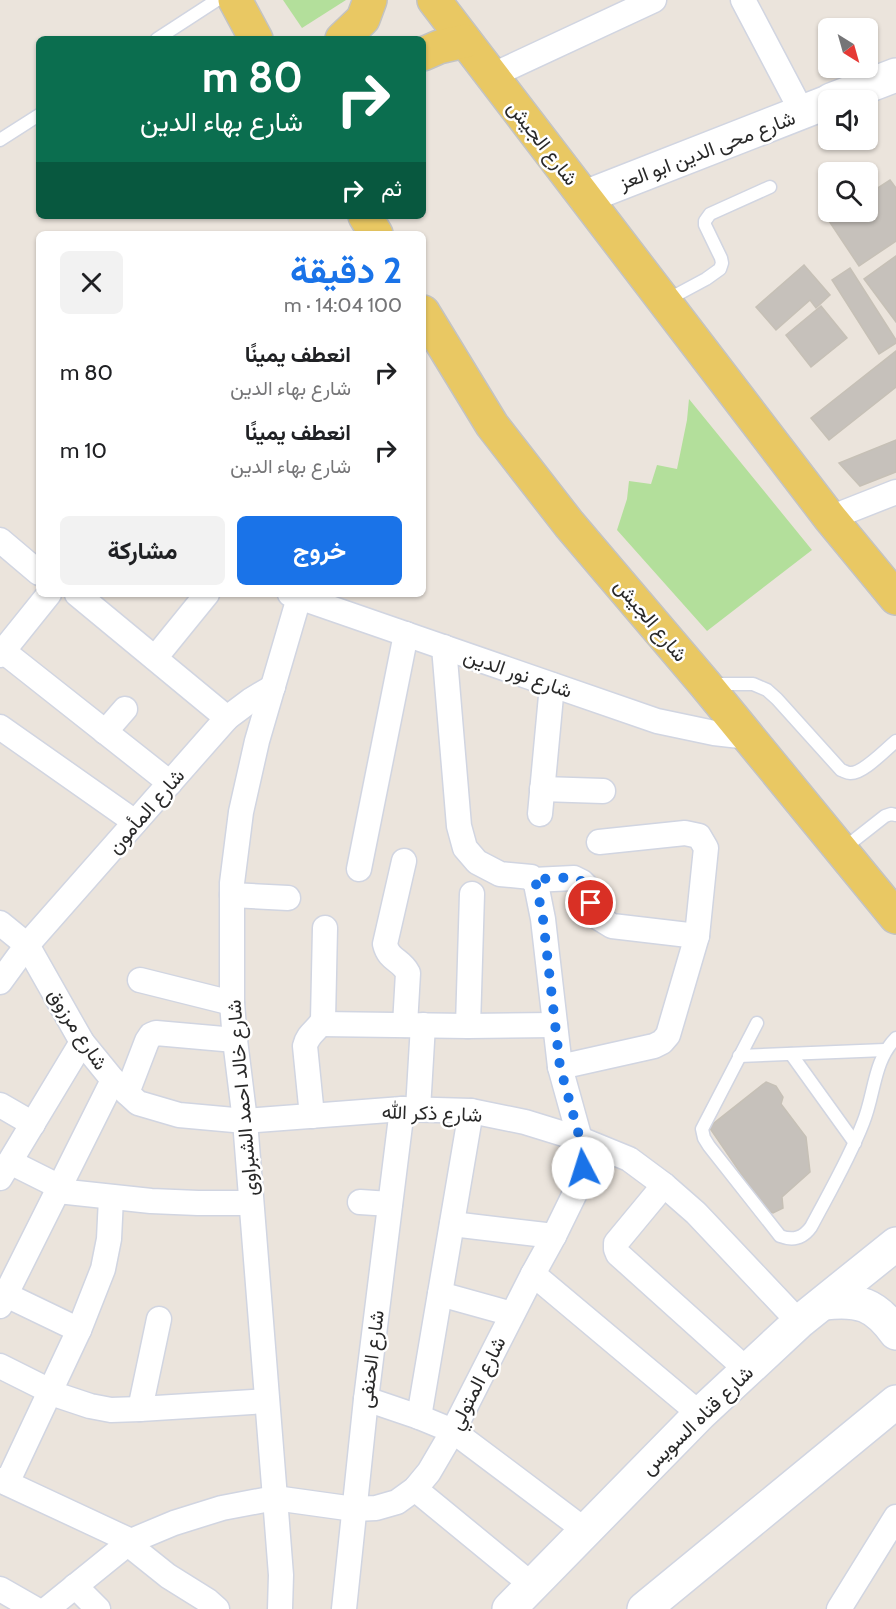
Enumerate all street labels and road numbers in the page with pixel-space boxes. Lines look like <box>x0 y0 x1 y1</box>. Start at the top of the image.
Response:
street label: شارع الجيش <box>501 96 583 191</box>
street label: شارع محى الدين ابو العز <box>615 105 799 197</box>
street label: شارع الجيش <box>608 574 693 668</box>
street label: شارع نور الدين <box>460 643 575 705</box>
street label: شارع المأمون <box>103 764 191 860</box>
street label: شارع مرزوق <box>41 984 113 1075</box>
street label: شارع خالد احمد الشبراوى <box>221 999 265 1197</box>
street label: شارع ذكر الله <box>381 1099 483 1129</box>
street label: شارع الحنفى <box>353 1309 391 1410</box>
street label: شارع المتولي <box>443 1332 515 1436</box>
street label: شارع قناه السويس <box>636 1360 760 1481</box>

